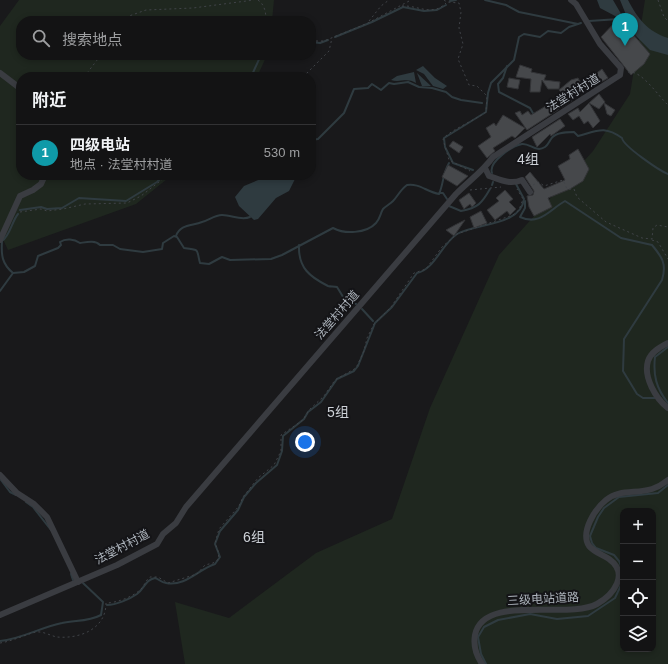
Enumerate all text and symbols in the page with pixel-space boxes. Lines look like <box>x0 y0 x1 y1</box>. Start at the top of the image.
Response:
pin: 1 <box>612 13 638 46</box>
search box <box>16 16 316 60</box>
icon: search <box>30 27 52 49</box>
text: 搜索地点 <box>62 31 122 48</box>
street label: 法堂村村道 <box>544 71 602 115</box>
text: 附近 <box>32 91 66 110</box>
text: 四级电站 <box>70 136 130 153</box>
text: 1 <box>41 145 49 160</box>
text: 530 m <box>264 145 300 160</box>
district label: 4组 <box>517 151 539 167</box>
text: 地点 · 法堂村村道 <box>70 157 173 172</box>
street label: 法堂村村道 <box>312 288 362 342</box>
district label: 5组 <box>327 404 349 420</box>
your location <box>295 432 315 452</box>
map controls <box>620 508 656 652</box>
button: + <box>620 508 656 544</box>
street label: 法堂村村道 <box>92 527 152 567</box>
district label: 6组 <box>243 529 265 545</box>
button: − <box>620 544 656 580</box>
button: locate <box>620 580 656 616</box>
street label: 三级电站道路 <box>507 590 579 608</box>
button: layers <box>620 616 656 652</box>

